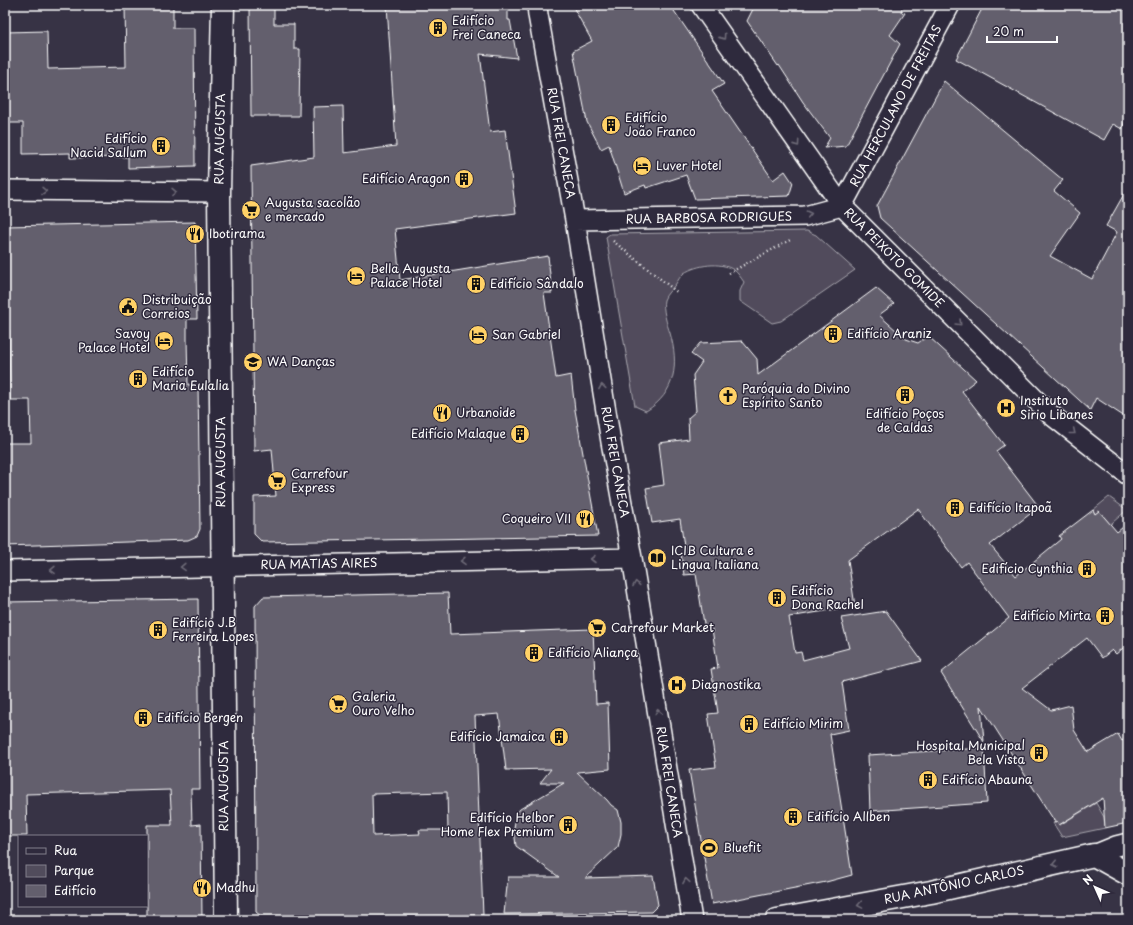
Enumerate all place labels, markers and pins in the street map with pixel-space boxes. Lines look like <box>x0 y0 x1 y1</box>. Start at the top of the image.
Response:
place label: Edifício Frei Caneca <box>452 11 522 43</box>
building icon: Edifício Frei Caneca <box>427 17 449 39</box>
place label: Edifício João Franco <box>625 108 696 140</box>
building icon: Edifício João Franco <box>600 114 622 136</box>
place label: Edifício Nacid Sallum <box>70 129 147 161</box>
building icon: Edifício Nacid Sallum <box>150 135 172 157</box>
hotel icon: Luver Hotel <box>631 155 653 177</box>
place label: Luver Hotel <box>656 156 722 174</box>
building icon: Edifício Aragon <box>453 168 475 190</box>
place label: Edifício Aragon <box>362 169 450 187</box>
place label: Augusta sacolão e mercado <box>265 193 361 225</box>
supermarket icon: Augusta sacolão e mercado <box>240 199 262 221</box>
restaurant icon: Ibotirama <box>184 223 206 245</box>
place label: Ibotirama <box>209 224 265 242</box>
place label: Bella Augusta Palace Hotel <box>370 259 451 291</box>
hotel icon: Bella Augusta Palace Hotel <box>345 265 367 287</box>
building icon: Edifício Sândalo <box>465 273 487 295</box>
place label: Edifício Sândalo <box>490 274 584 292</box>
place label: Distribuição Correios <box>142 290 212 322</box>
public building icon: Distribuição Correios <box>117 296 139 318</box>
building icon: Edifício Araniz <box>822 323 844 345</box>
place label: Savoy Palace Hotel <box>78 324 150 356</box>
hotel icon: San Gabriel <box>467 324 489 346</box>
place label: Edifício Araniz <box>847 324 932 342</box>
place label: San Gabriel <box>492 325 561 343</box>
hotel icon: Savoy Palace Hotel <box>153 330 175 352</box>
school or university icon: WA Danças <box>242 351 264 373</box>
place label: WA Danças <box>267 352 335 370</box>
place label: Edifício Maria Eulalia <box>152 362 230 394</box>
building icon: Edifício Maria Eulalia <box>127 368 149 390</box>
place label: Paróquia do Divino Espírito Santo <box>742 379 850 411</box>
building icon: Edifício Poços de Caldas <box>894 384 916 406</box>
church icon: Paróquia do Divino Espírito Santo <box>717 385 739 407</box>
place label: Instituto Sirio Libanes <box>1020 391 1094 423</box>
hospital icon: Instituto Sirio Libanes <box>995 397 1017 419</box>
restaurant icon: Urbanoide <box>431 402 453 424</box>
place label: Urbanoide <box>456 403 516 421</box>
place label: Edifício Poços de Caldas <box>866 404 945 436</box>
building icon: Edifício Malaque <box>509 423 531 445</box>
place label: Edifício Malaque <box>411 424 506 442</box>
place label: Carrefour Express <box>291 464 348 496</box>
supermarket icon: Carrefour Express <box>266 470 288 492</box>
building icon: Edifício Itapoã <box>944 497 966 519</box>
place label: Edifício Itapoã <box>969 498 1053 516</box>
restaurant icon: Coqueiro VII <box>574 508 596 530</box>
place label: Coqueiro VII <box>502 509 571 527</box>
place label: ICIB Cultura e Lingua Italiana <box>671 541 759 573</box>
library icon: ICIB Cultura e Lingua Italiana <box>646 547 668 569</box>
building icon: Edifício Cynthia <box>1076 558 1098 580</box>
place label: Edifício Cynthia <box>982 559 1074 577</box>
place label: Edifício Dona Rachel <box>791 581 864 613</box>
building icon: Edifício Dona Rachel <box>766 587 788 609</box>
building icon: Edifício Mirta <box>1094 605 1116 627</box>
place label: Edifício Mirta <box>1013 606 1091 624</box>
place label: Edifício J.B Ferreira Lopes <box>172 613 255 645</box>
supermarket icon: Carrefour Market <box>586 617 608 639</box>
place label: Carrefour Market <box>611 618 714 636</box>
building icon: Edifício J.B Ferreira Lopes <box>147 619 169 641</box>
building icon: Edifício Aliança <box>523 642 545 664</box>
place label: Edifício Aliança <box>548 643 639 661</box>
hospital icon: Diagnostika <box>666 674 688 696</box>
place label: Diagnostika <box>691 675 761 693</box>
place label: Galeria Ouro Velho <box>352 687 415 719</box>
supermarket icon: Galeria Ouro Velho <box>327 693 349 715</box>
building icon: Edifício Bergen <box>132 707 154 729</box>
place label: Edifício Bergen <box>157 708 243 726</box>
building icon: Edifício Mirim <box>738 713 760 735</box>
place label: Edifício Mirim <box>763 714 843 732</box>
building icon: Edifício Jamaica <box>548 726 570 748</box>
place label: Edifício Jamaica <box>450 727 545 745</box>
place label: Hospital Municipal Bela Vista <box>916 736 1026 768</box>
building icon: Hospital Municipal Bela Vista <box>1028 742 1050 764</box>
building icon: Edifício Abauna <box>917 769 939 791</box>
place label: Edifício Abauna <box>942 770 1033 788</box>
building icon: Edifício Allben <box>782 806 804 828</box>
place label: Edifício Allben <box>807 807 890 825</box>
place label: Edifício Helbor Home Flex Premium <box>441 808 554 840</box>
building icon: Edifício Helbor Home Flex Premium <box>557 814 579 836</box>
sports icon: Bluefit <box>698 837 720 859</box>
place label: Bluefit <box>723 838 761 856</box>
restaurant icon: Madhu <box>191 877 213 899</box>
place label: Madhu <box>216 878 256 896</box>

